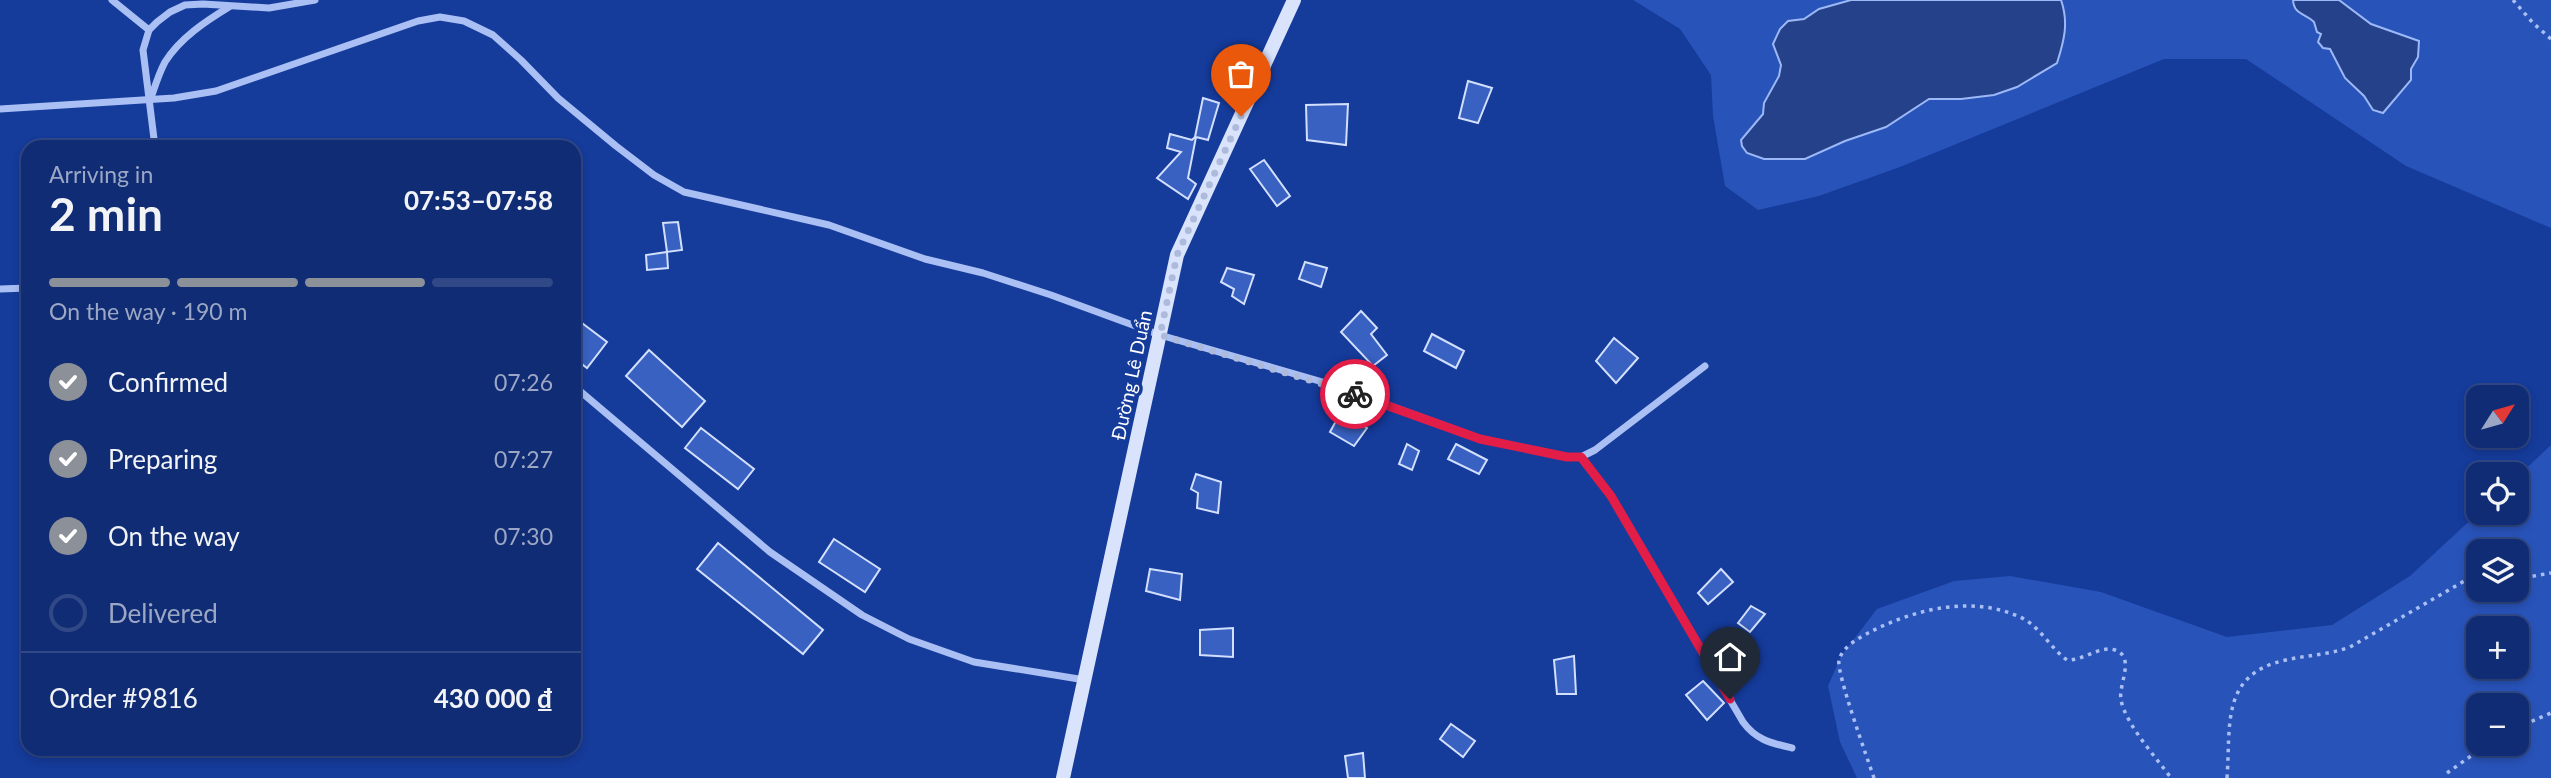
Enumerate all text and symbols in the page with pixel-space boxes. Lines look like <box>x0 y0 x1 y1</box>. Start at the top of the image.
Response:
pin <box>1211 44 1271 116</box>
icon: bag <box>1222 55 1260 93</box>
text: Arriving in <box>49 160 153 188</box>
text: 07:53–07:58 <box>404 184 553 216</box>
text: 2 min <box>49 186 163 241</box>
text: On the way · 190 m <box>49 297 248 325</box>
street label: Đường Lê Duẩn <box>1106 308 1156 442</box>
courier <box>1320 359 1390 429</box>
icon: check <box>49 363 87 401</box>
text: Confirmed <box>108 366 228 398</box>
text: 07:26 <box>494 368 553 396</box>
icon: bike <box>1336 375 1374 413</box>
north arrow <box>2466 385 2529 448</box>
map controls <box>2466 385 2529 756</box>
icon: check <box>49 440 87 478</box>
text: Preparing <box>108 443 217 475</box>
text: 07:27 <box>494 445 553 473</box>
button: locate <box>2466 462 2529 525</box>
icon: check <box>49 517 87 555</box>
text: On the way <box>108 520 240 552</box>
text: 07:30 <box>494 522 553 550</box>
button: layers <box>2466 539 2529 602</box>
text: Delivered <box>108 597 218 629</box>
button: + <box>2466 616 2529 679</box>
pin <box>1700 627 1760 699</box>
icon: home <box>1711 638 1749 676</box>
text: Order #9816 <box>49 682 198 714</box>
text: 430 000 ₫ <box>434 682 553 714</box>
button: − <box>2466 693 2529 756</box>

